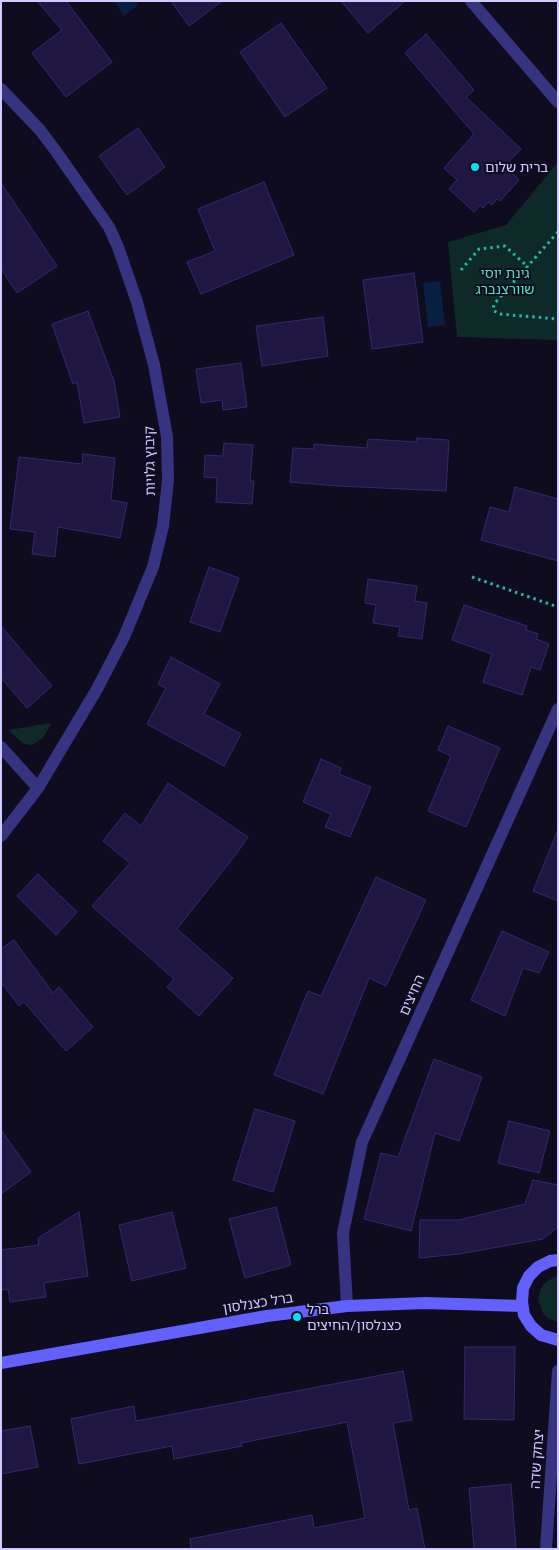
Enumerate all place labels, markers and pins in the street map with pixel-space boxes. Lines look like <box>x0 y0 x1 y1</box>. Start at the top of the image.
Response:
place label: ברית שלום <box>485 159 548 175</box>
marker: ברית שלום <box>469 161 481 173</box>
place label: ברל כצנלסון/החיצים <box>307 1301 401 1334</box>
marker: ברל כצנלסון/החיצים <box>291 1311 303 1323</box>

